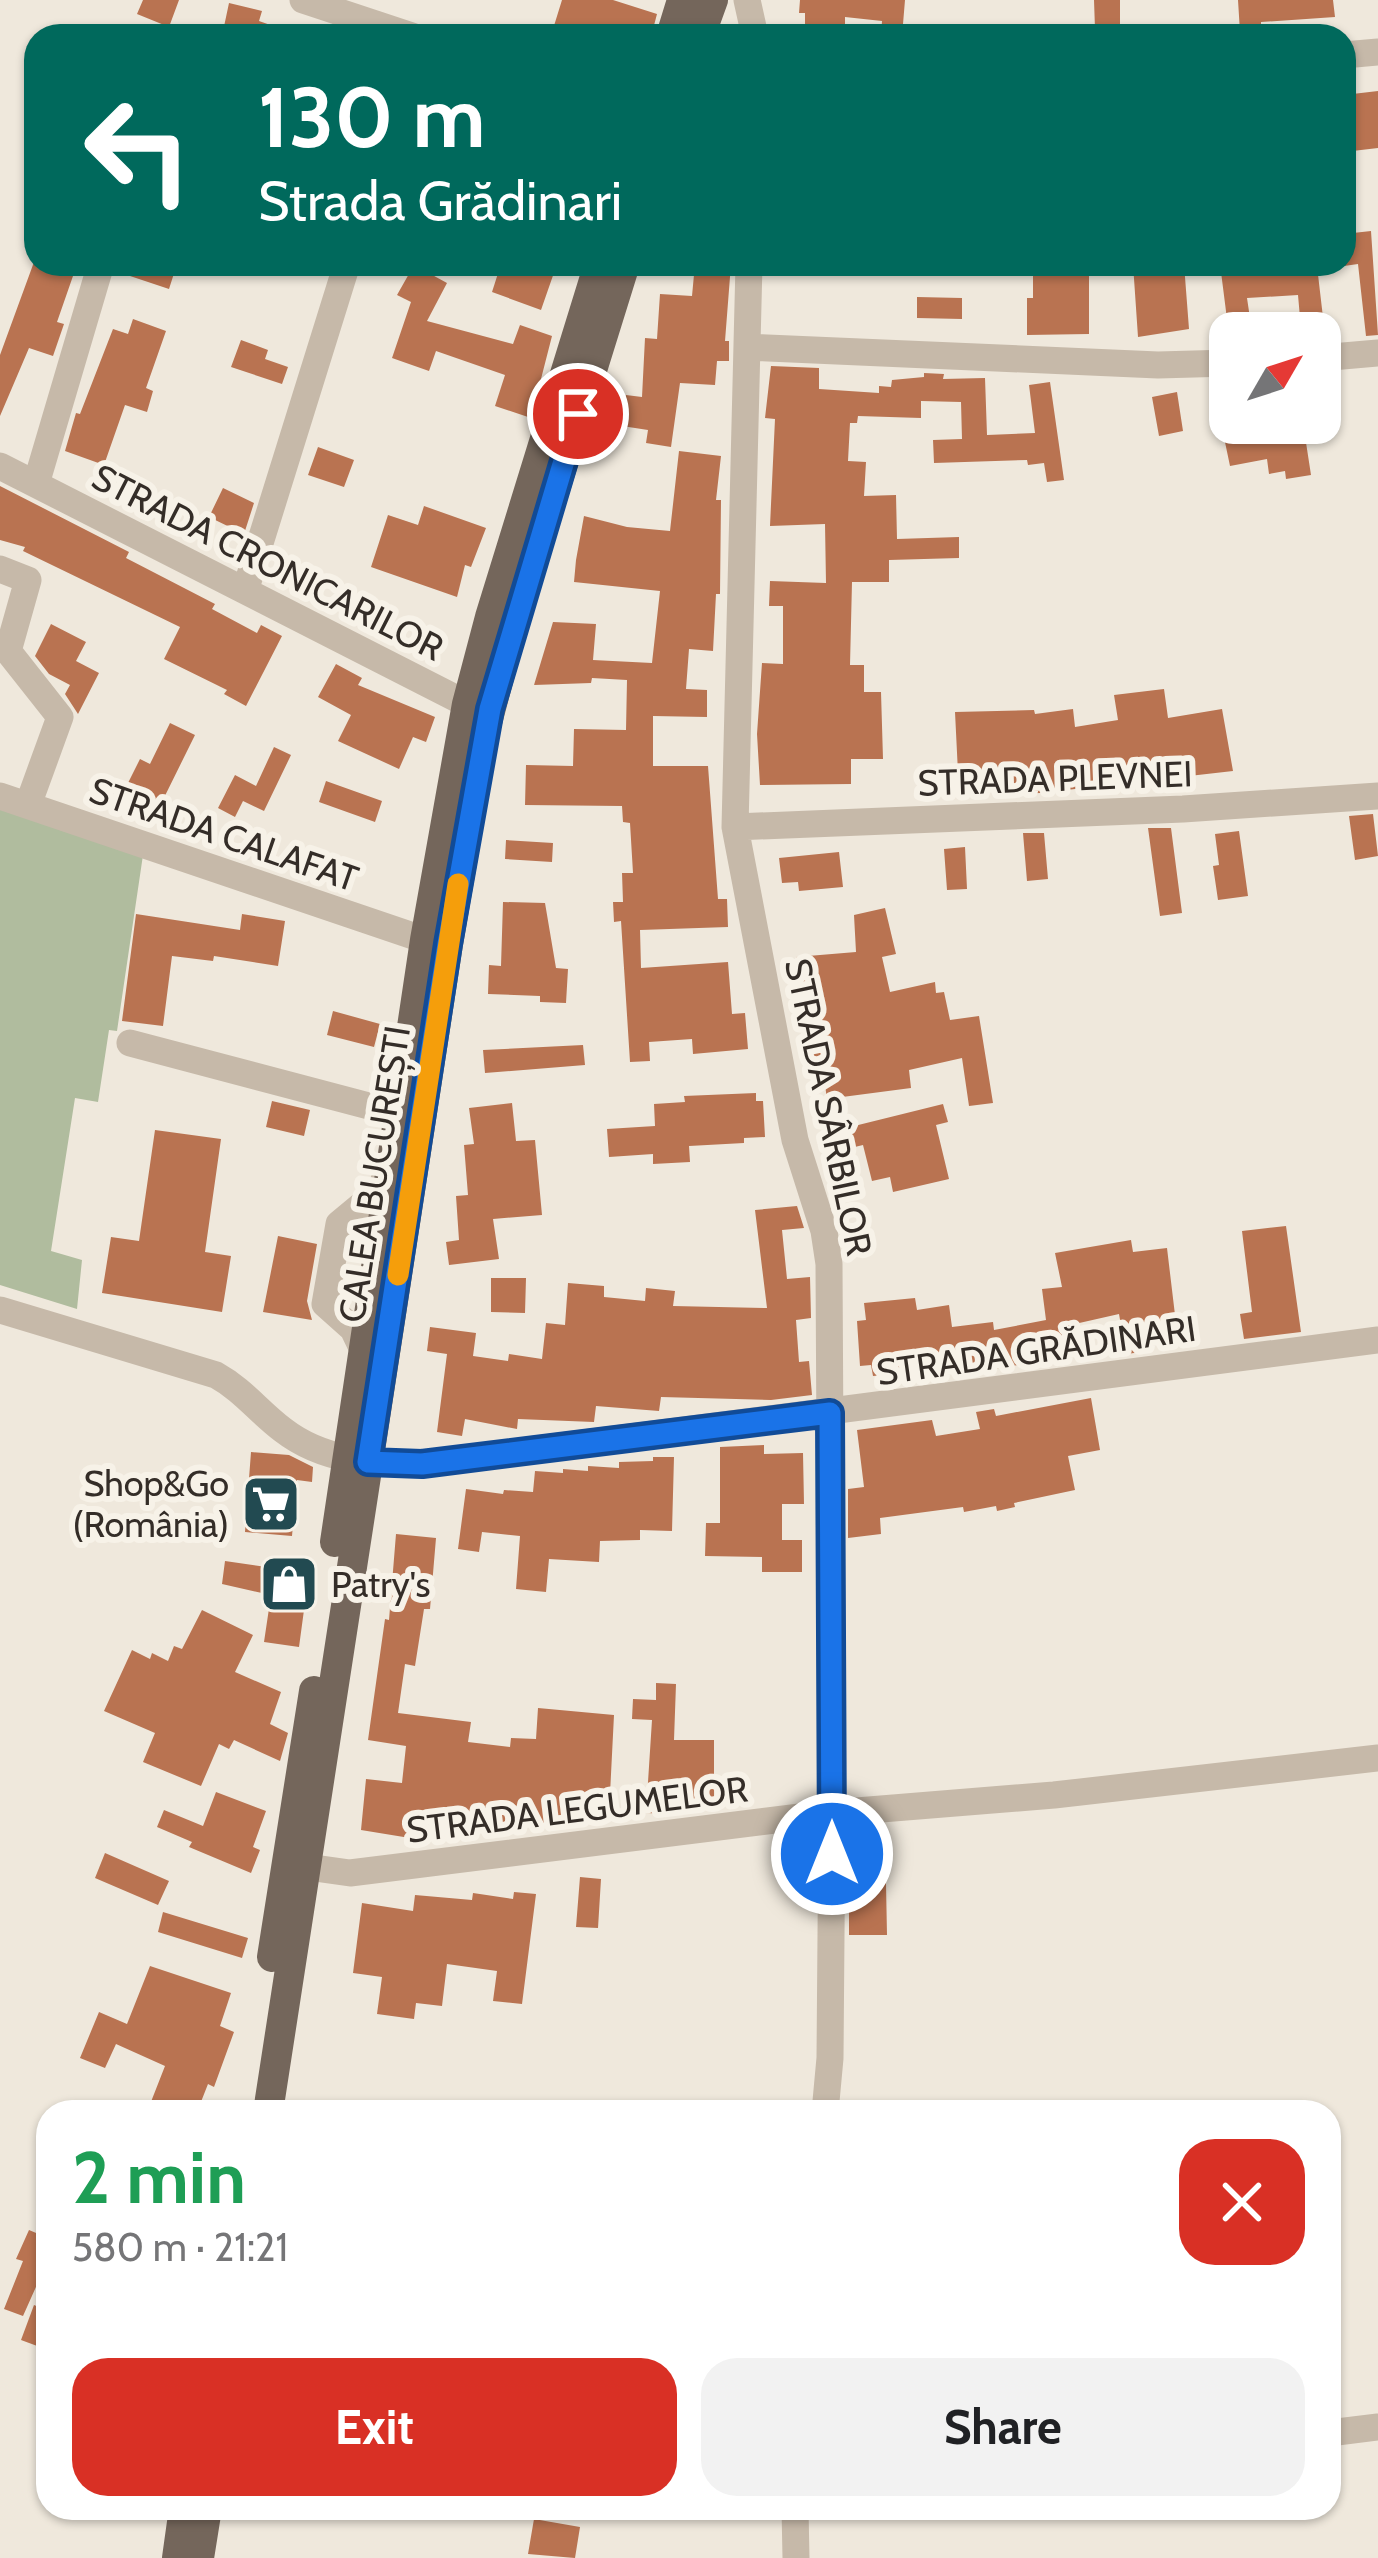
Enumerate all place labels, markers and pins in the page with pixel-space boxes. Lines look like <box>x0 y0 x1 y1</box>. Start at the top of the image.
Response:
pin <box>527 363 629 465</box>
place label: Shop&Go (România) <box>73 1461 229 1546</box>
supermarket icon: Shop&Go (România) <box>240 1473 302 1535</box>
shop icon: Patry's <box>258 1553 320 1615</box>
place label: Patry's <box>331 1562 430 1606</box>

